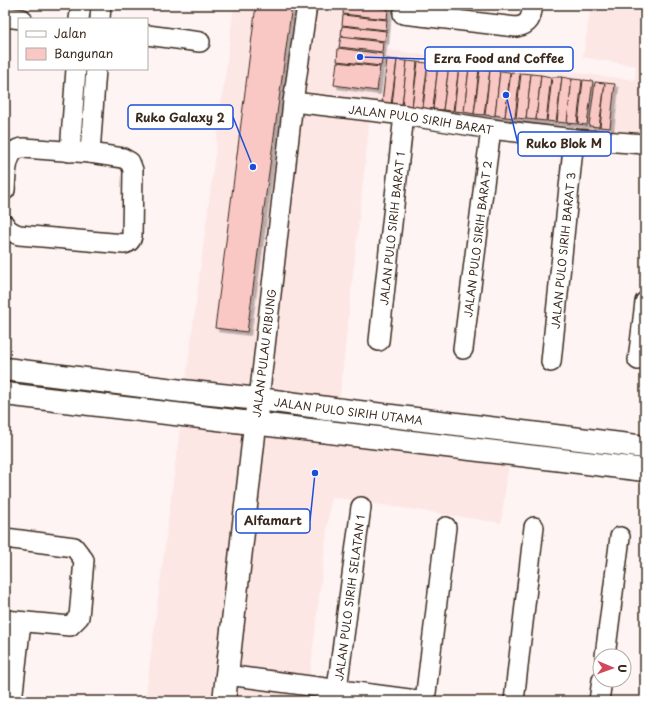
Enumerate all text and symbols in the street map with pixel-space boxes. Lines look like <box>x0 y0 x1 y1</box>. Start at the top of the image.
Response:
legend <box>18 18 148 70</box>
text: Jalan <box>54 24 87 42</box>
text: Bangunan <box>54 44 113 62</box>
callout: Ezra Food and Coffee <box>425 47 573 71</box>
text: Ezra Food and Coffee <box>434 49 564 67</box>
street label: JALAN PULO SIRIH BARAT <box>348 100 495 138</box>
callout: Ruko Galaxy 2 <box>128 105 233 129</box>
text: Ruko Galaxy 2 <box>135 108 225 126</box>
callout: Ruko Blok M <box>518 132 611 156</box>
text: Ruko Blok M <box>526 134 602 152</box>
street label: JALAN PULO SIRIH BARAT 1 <box>375 151 408 306</box>
street label: JALAN PULO SIRIH BARAT 2 <box>459 159 495 318</box>
street label: JALAN PULO SIRIH BARAT 3 <box>546 171 579 330</box>
street label: JALAN PULAU RIBUNG <box>248 288 280 418</box>
street label: JALAN PULO SIRIH UTAMA <box>273 393 424 428</box>
callout: Alfamart <box>236 509 310 533</box>
text: Alfamart <box>244 511 302 529</box>
street label: JALAN PULO SIRIH SELATAN 1 <box>330 514 368 682</box>
north arrow <box>592 648 632 688</box>
text: U <box>614 664 631 673</box>

